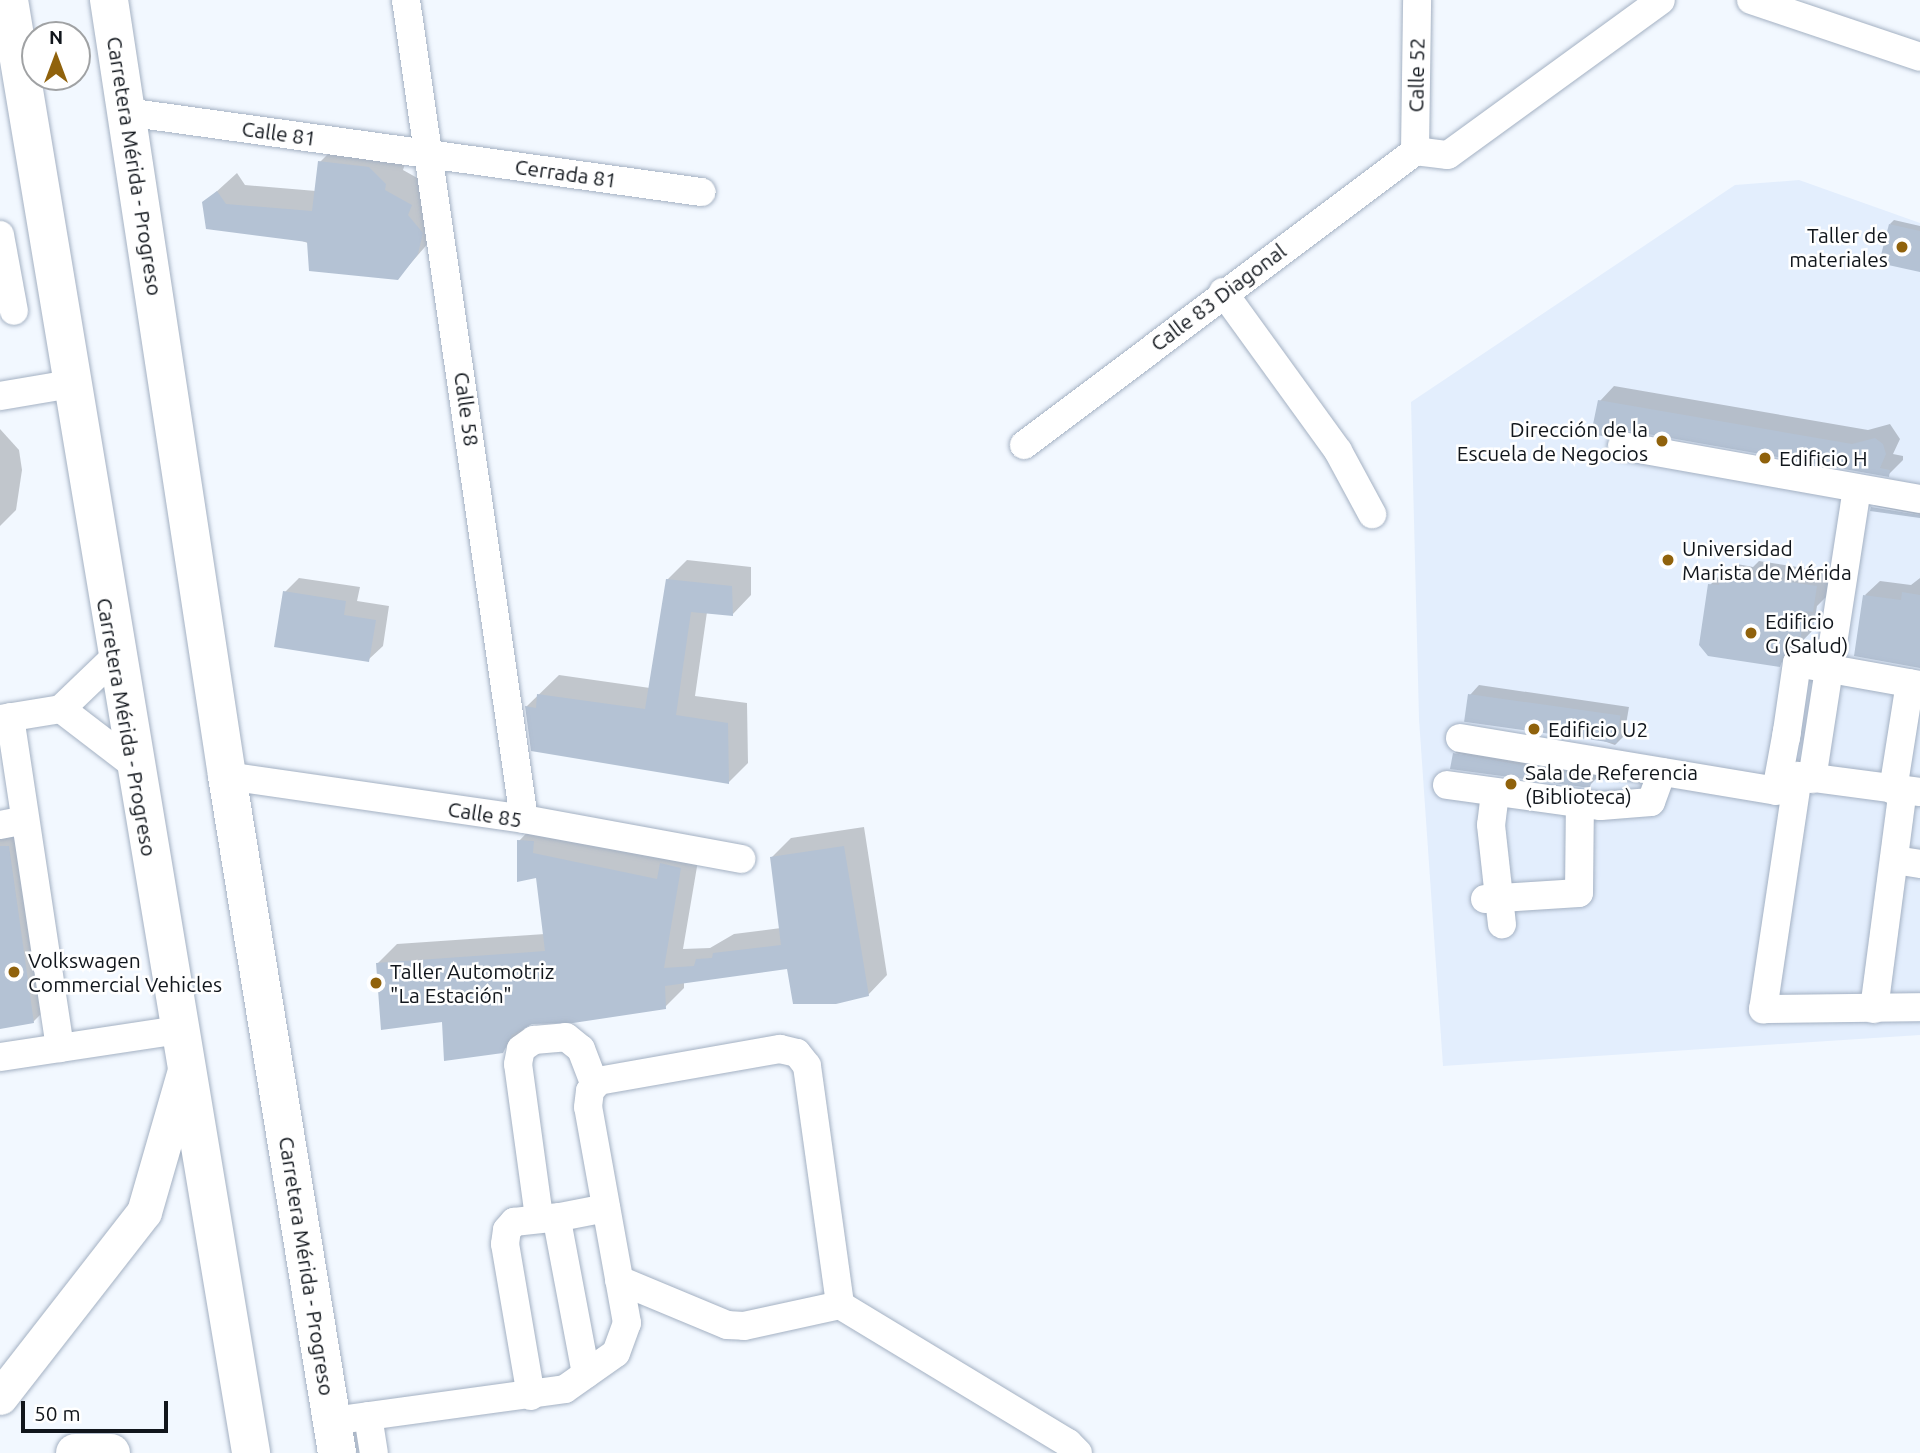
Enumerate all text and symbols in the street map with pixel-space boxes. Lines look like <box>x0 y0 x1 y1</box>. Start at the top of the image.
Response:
north arrow <box>21 21 91 91</box>
text: N <box>49 26 63 48</box>
street label: Carretera Mérida - Progreso <box>102 35 168 297</box>
street label: Calle 52 <box>1403 37 1429 113</box>
street label: Calle 81 <box>240 115 318 151</box>
street label: Cerrada 81 <box>513 153 619 193</box>
place label: Taller de materiales <box>1789 222 1888 272</box>
street label: Calle 83 Diagonal <box>1145 238 1291 356</box>
marker: Taller de materiales <box>1894 239 1910 255</box>
street label: Calle 58 <box>449 370 485 448</box>
place label: Dirección de la Escuela de Negocios <box>1457 416 1648 466</box>
marker: Dirección de la Escuela de Negocios <box>1654 433 1670 449</box>
place label: Edificio H <box>1779 445 1868 471</box>
marker: Edificio H <box>1757 450 1773 466</box>
place label: Universidad Marista de Mérida <box>1682 535 1852 585</box>
marker: Universidad Marista de Mérida <box>1660 552 1676 568</box>
street label: Carretera Mérida - Progreso <box>92 596 162 858</box>
place label: Edificio G (Salud) <box>1765 608 1848 658</box>
marker: Edificio G (Salud) <box>1743 625 1759 641</box>
place label: Edificio U2 <box>1548 716 1648 742</box>
marker: Edificio U2 <box>1526 721 1542 737</box>
place label: Sala de Referencia (Biblioteca) <box>1525 759 1698 809</box>
marker: Sala de Referencia (Biblioteca) <box>1503 776 1519 792</box>
street label: Calle 85 <box>446 796 524 832</box>
place label: Volkswagen Commercial Vehicles <box>28 947 222 997</box>
place label: Taller Automotriz "La Estación" <box>390 958 555 1008</box>
marker: Volkswagen Commercial Vehicles <box>6 964 22 980</box>
marker: Taller Automotriz "La Estación" <box>368 975 384 991</box>
street label: Carretera Mérida - Progreso <box>274 1135 340 1397</box>
scale bar <box>24 1386 172 1430</box>
text: 50 m <box>34 1401 81 1425</box>

